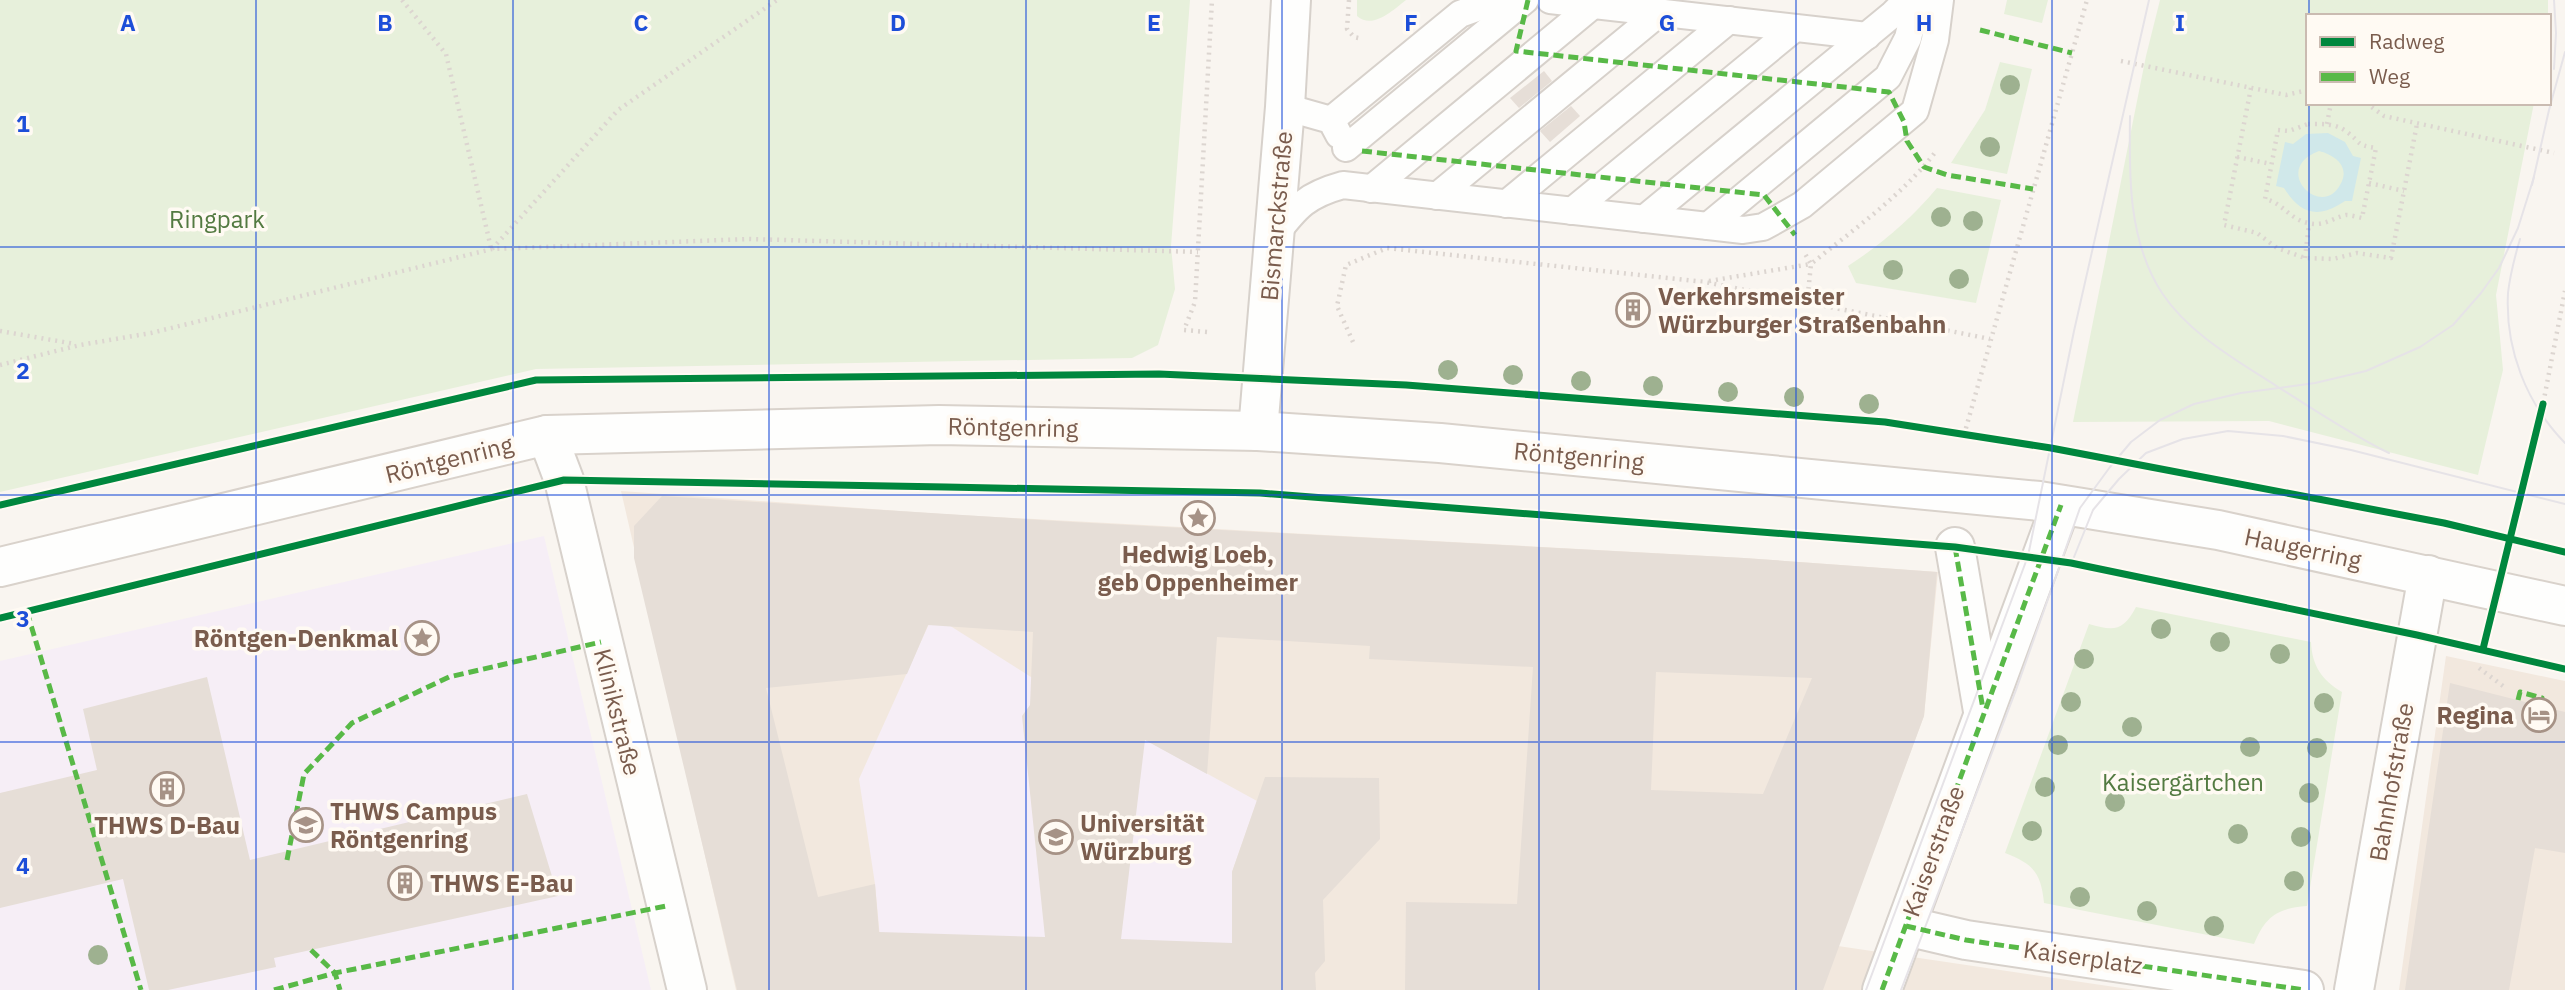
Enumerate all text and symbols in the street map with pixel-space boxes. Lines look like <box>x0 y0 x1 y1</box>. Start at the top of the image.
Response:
text: A <box>120 7 136 37</box>
text: B <box>377 7 393 37</box>
text: C <box>634 7 649 37</box>
text: D <box>890 7 906 37</box>
text: E <box>1147 7 1161 37</box>
text: F <box>1404 7 1418 37</box>
text: G <box>1659 7 1675 37</box>
text: H <box>1916 7 1932 37</box>
text: I <box>2175 7 2185 37</box>
legend <box>2306 14 2551 105</box>
text: Radweg <box>2369 27 2444 55</box>
text: Weg <box>2369 62 2410 90</box>
text: 1 <box>16 108 30 138</box>
street label: Bismarckstraße <box>1253 130 1299 302</box>
park label: Ringpark <box>169 203 265 235</box>
place label: Verkehrsmeister Würzburger Straßenbahn <box>1658 280 1946 340</box>
building icon: Verkehrsmeister Würzburger Straßenbahn <box>1614 291 1652 329</box>
text: 2 <box>16 355 30 385</box>
street label: Röntgenring <box>947 410 1079 444</box>
street label: Röntgenring <box>382 428 517 490</box>
street label: Röntgenring <box>1512 434 1646 478</box>
place icon: Hedwig Loeb, geb Oppenheimer <box>1179 499 1217 537</box>
street label: Haugerring <box>2241 520 2365 576</box>
place label: Hedwig Loeb, geb Oppenheimer <box>1098 538 1298 598</box>
text: 3 <box>16 603 30 633</box>
place icon: Röntgen-Denkmal <box>403 619 441 657</box>
place label: Röntgen-Denkmal <box>194 622 398 654</box>
street label: Klinikstraße <box>587 645 649 779</box>
hotel icon: Regina <box>2520 696 2558 734</box>
place label: Regina <box>2437 699 2514 731</box>
street label: Bahnhofstraße <box>2361 700 2421 864</box>
park label: Kaisergärtchen <box>2102 766 2264 798</box>
building icon: THWS D-Bau <box>148 770 186 808</box>
street label: Kaiserstraße <box>1894 781 1972 921</box>
place label: THWS Campus Röntgenring <box>330 795 497 855</box>
school or university icon: THWS Campus Röntgenring <box>287 806 325 844</box>
place label: Universität Würzburg <box>1080 807 1205 867</box>
place label: THWS D-Bau <box>94 809 240 841</box>
school or university icon: Universität Würzburg <box>1037 818 1075 856</box>
text: 4 <box>16 850 30 880</box>
building icon: THWS E-Bau <box>386 864 424 902</box>
place label: THWS E-Bau <box>430 867 574 899</box>
street label: Kaiserplatz <box>2021 933 2145 981</box>

